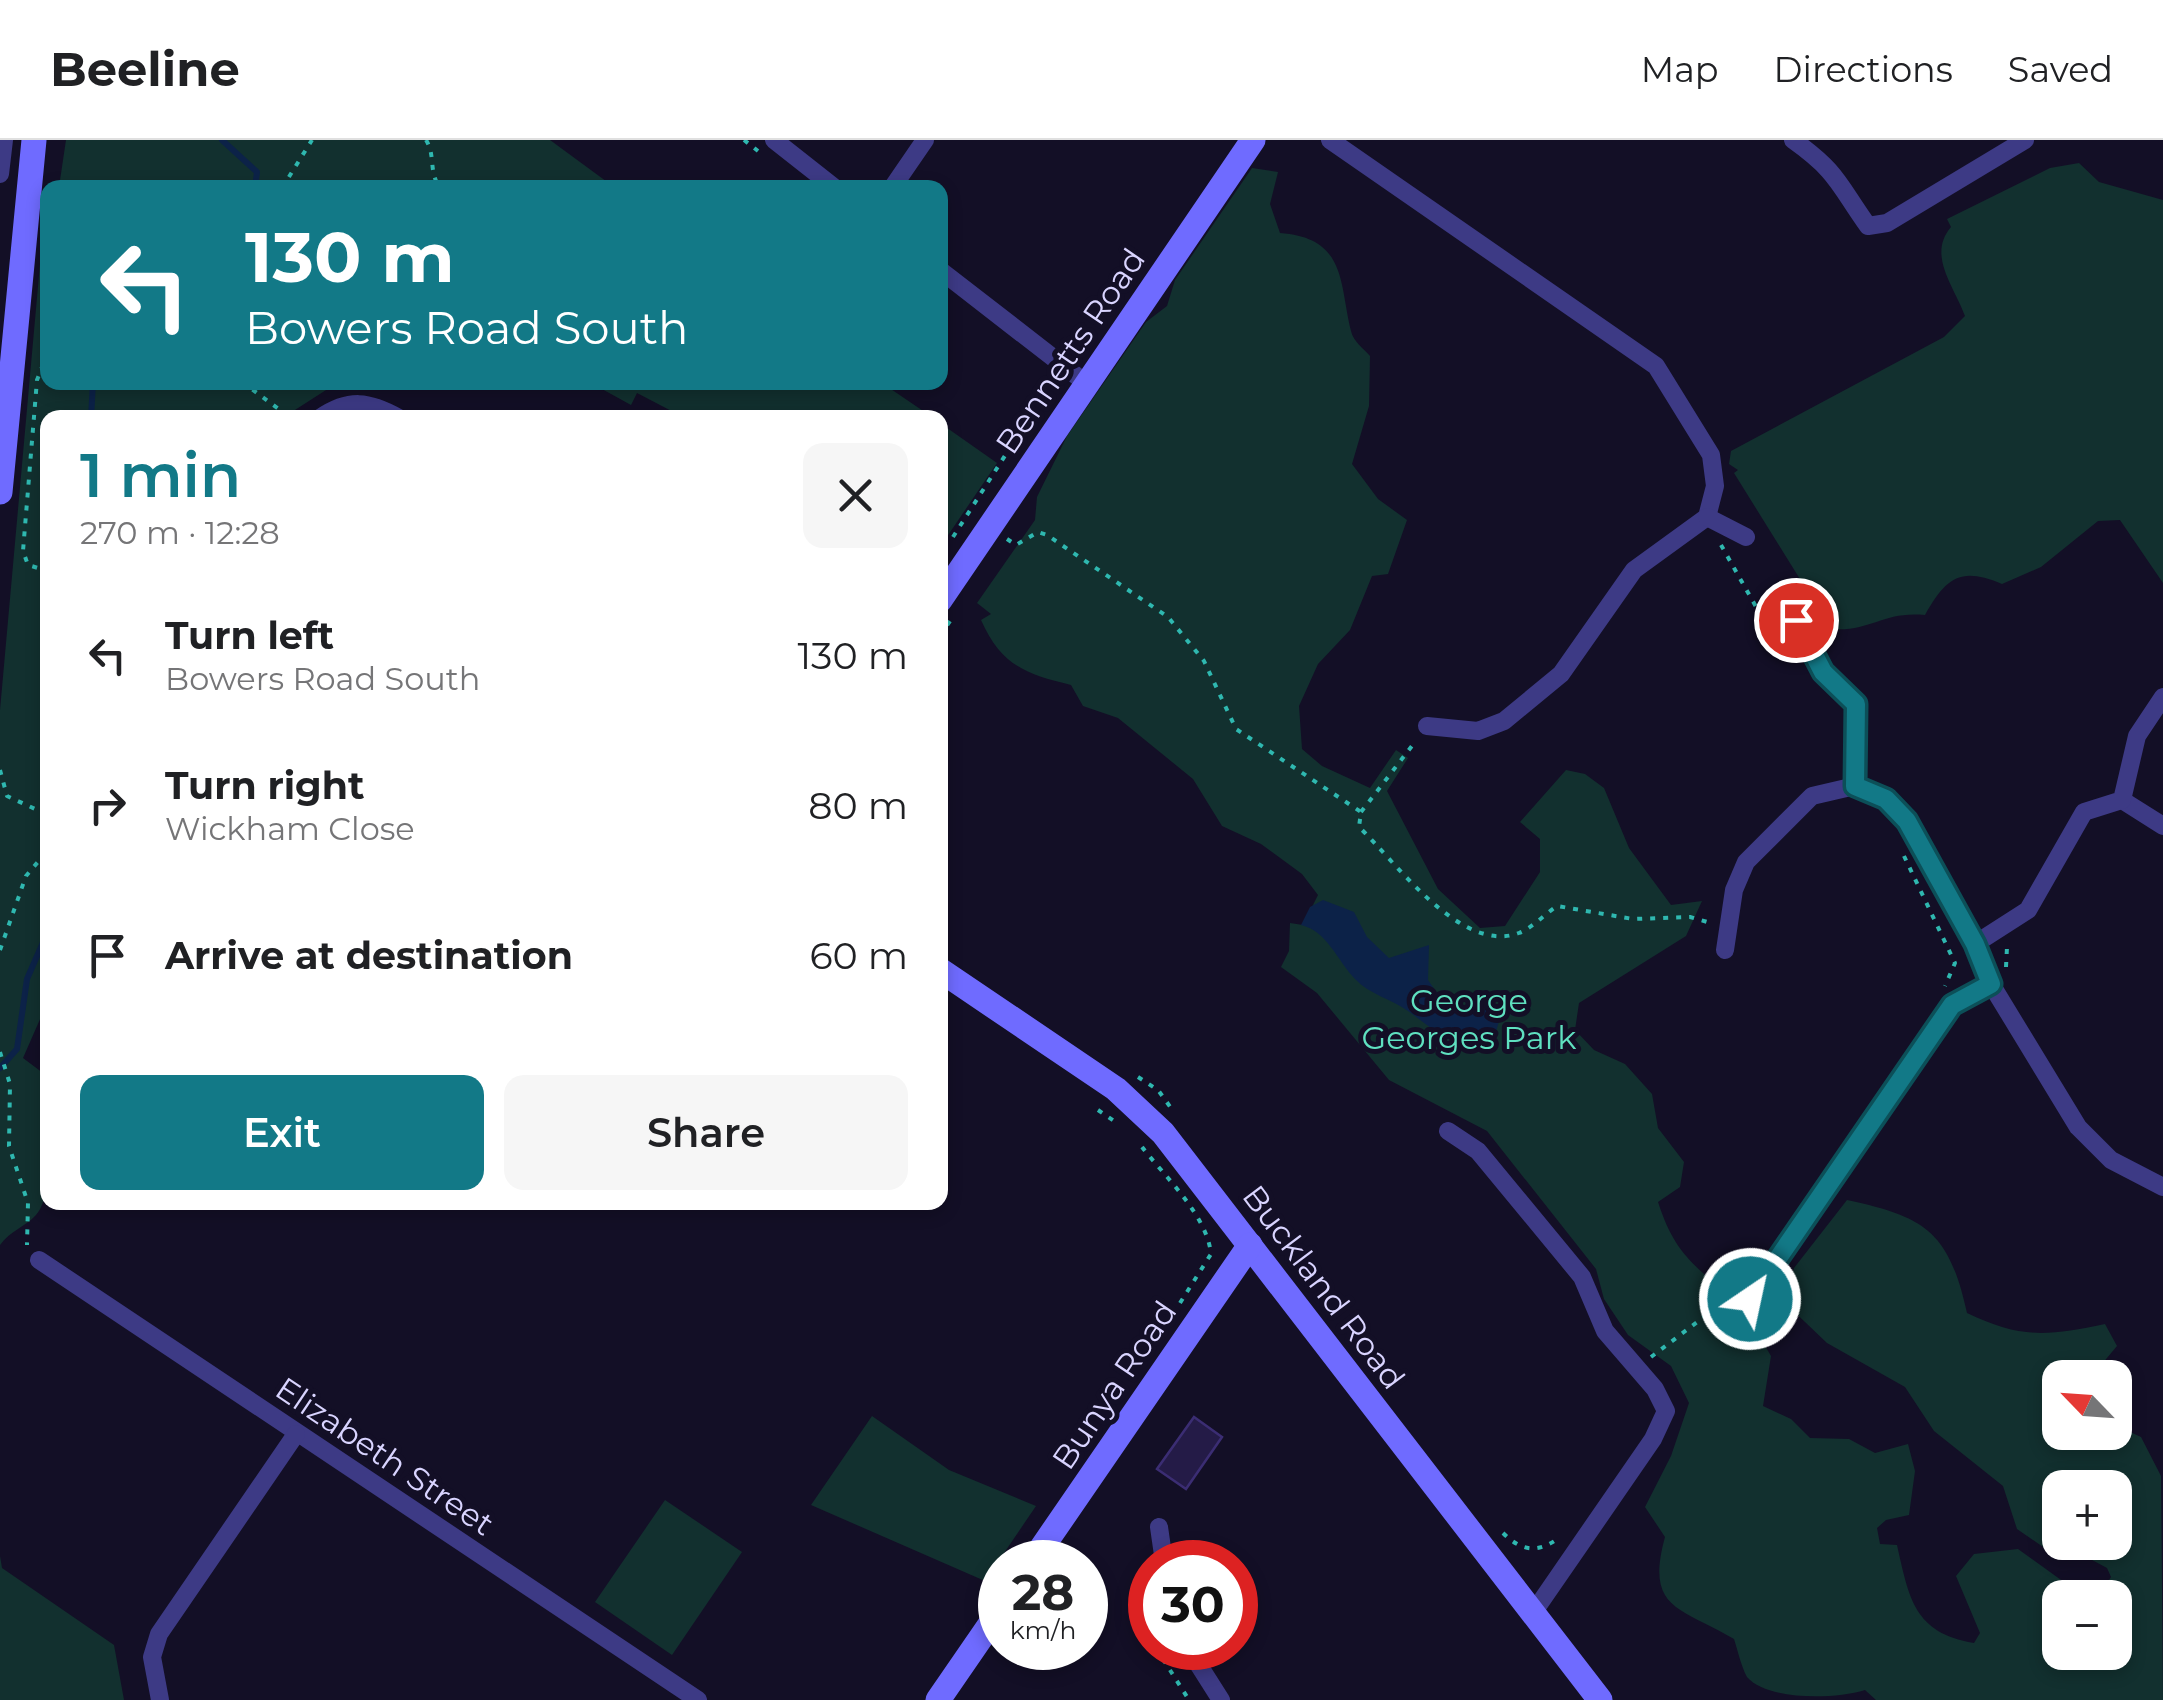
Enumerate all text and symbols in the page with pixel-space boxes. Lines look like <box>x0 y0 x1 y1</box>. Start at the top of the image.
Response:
text: Beeline <box>50 40 240 98</box>
text: Map <box>1641 48 1719 91</box>
text: Directions <box>1774 48 1953 91</box>
text: Saved <box>2008 48 2113 91</box>
text: 130 m <box>245 214 455 300</box>
icon: left <box>80 220 210 350</box>
street label: Bennetts Road <box>987 241 1153 461</box>
text: Bowers Road South <box>245 300 689 355</box>
text: 1 min <box>80 439 241 512</box>
button: close <box>803 443 908 548</box>
text: 270 m · 12:28 <box>80 513 280 552</box>
pin <box>1754 578 1839 663</box>
icon: arrive <box>1769 593 1824 648</box>
text: Turn left <box>165 612 334 659</box>
icon: left <box>80 628 135 683</box>
text: 130 m <box>797 632 908 679</box>
text: Bowers Road South <box>165 659 480 698</box>
text: Turn right <box>165 762 364 809</box>
icon: right <box>80 778 135 833</box>
text: 80 m <box>808 782 908 829</box>
text: Wickham Close <box>165 809 415 848</box>
icon: arrive <box>80 928 135 983</box>
text: Arrive at destination <box>165 932 573 979</box>
text: 60 m <box>809 932 908 979</box>
park label: George Georges Park <box>1362 981 1576 1057</box>
button: Exit <box>80 1075 484 1190</box>
button: Share <box>504 1075 908 1190</box>
street label: Buckland Road <box>1235 1177 1413 1397</box>
position arrow <box>1698 1247 1802 1351</box>
street label: Bunya Road <box>1044 1294 1184 1476</box>
north arrow <box>2042 1360 2132 1450</box>
map controls <box>2042 1360 2132 1670</box>
street label: Elizabeth Street <box>269 1369 501 1543</box>
button: + <box>2042 1470 2132 1560</box>
speed limit sign: 30 <box>1128 1540 1258 1670</box>
text: 28 <box>1012 1562 1074 1623</box>
button: − <box>2042 1580 2132 1670</box>
text: km/h <box>1010 1615 1076 1645</box>

